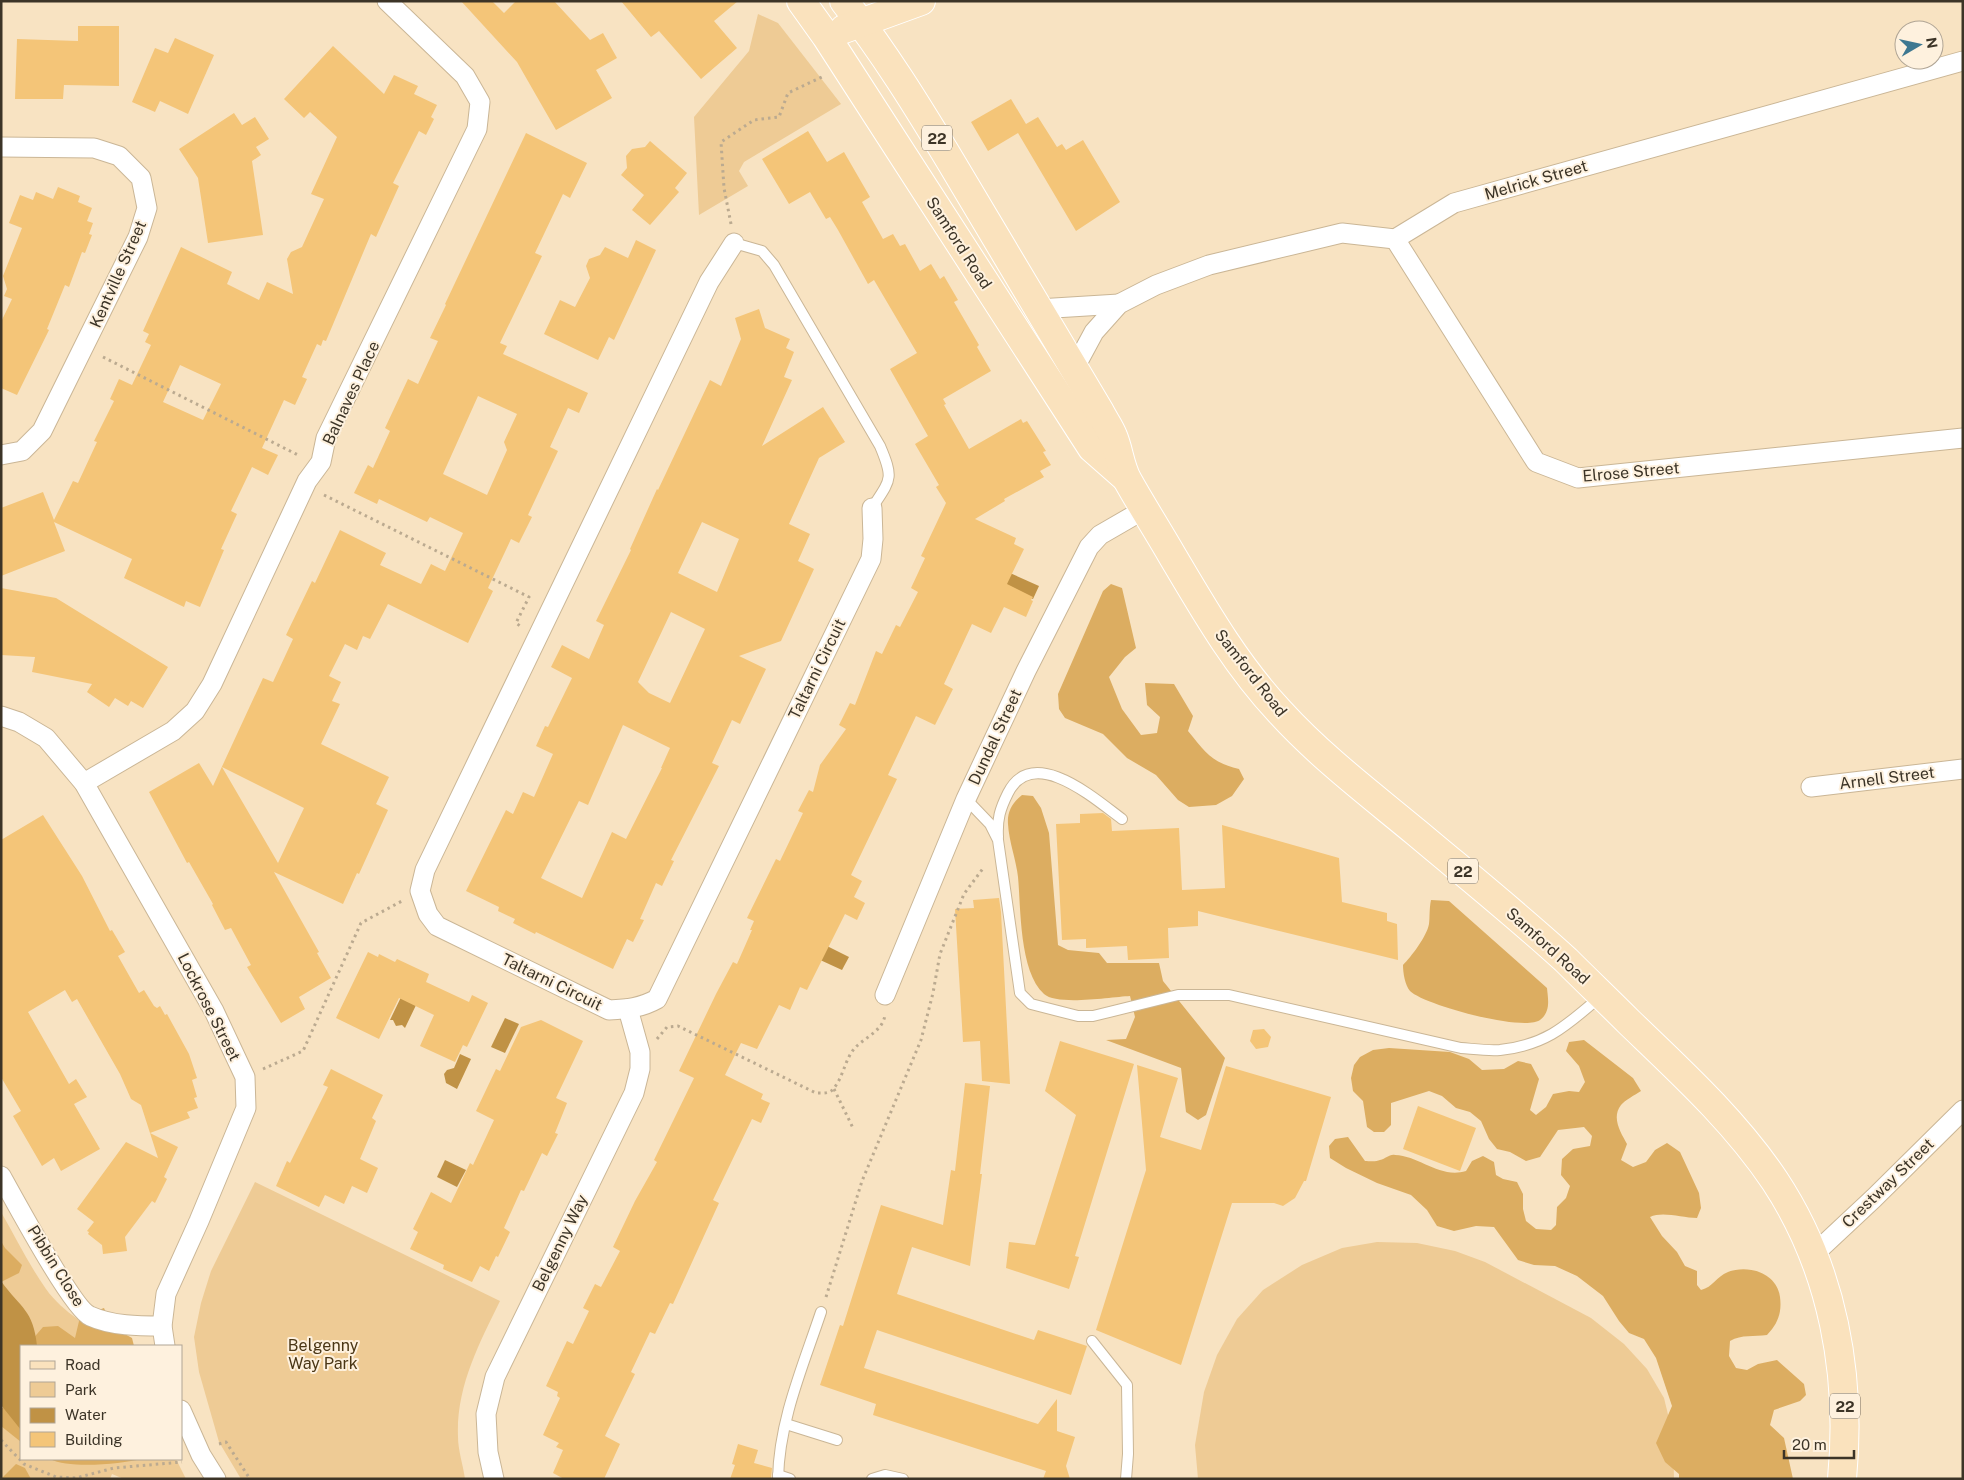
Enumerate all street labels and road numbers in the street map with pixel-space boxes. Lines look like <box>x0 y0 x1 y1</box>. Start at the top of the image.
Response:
road number: 22 <box>922 126 952 150</box>
street label: Melrick Street <box>1482 156 1590 204</box>
street label: Samford Road <box>922 193 996 293</box>
street label: Kentville Street <box>86 217 150 331</box>
street label: Balnaves Place <box>319 338 383 448</box>
street label: Elrose Street <box>1582 458 1680 486</box>
street label: Taltarni Circuit <box>784 616 850 722</box>
street label: Samford Road <box>1211 625 1291 721</box>
street label: Dundal Street <box>964 686 1026 788</box>
street label: Arnell Street <box>1838 763 1936 793</box>
road number: 22 <box>1448 858 1478 884</box>
street label: Samford Road <box>1502 904 1594 988</box>
street label: Taltarni Circuit <box>499 949 605 1015</box>
street label: Lockrose Street <box>174 950 244 1064</box>
street label: Crestway Street <box>1838 1134 1938 1232</box>
street label: Belgenny Way <box>528 1191 592 1295</box>
street label: Pibbin Close <box>24 1222 88 1310</box>
road number: 22 <box>1830 1394 1860 1418</box>

